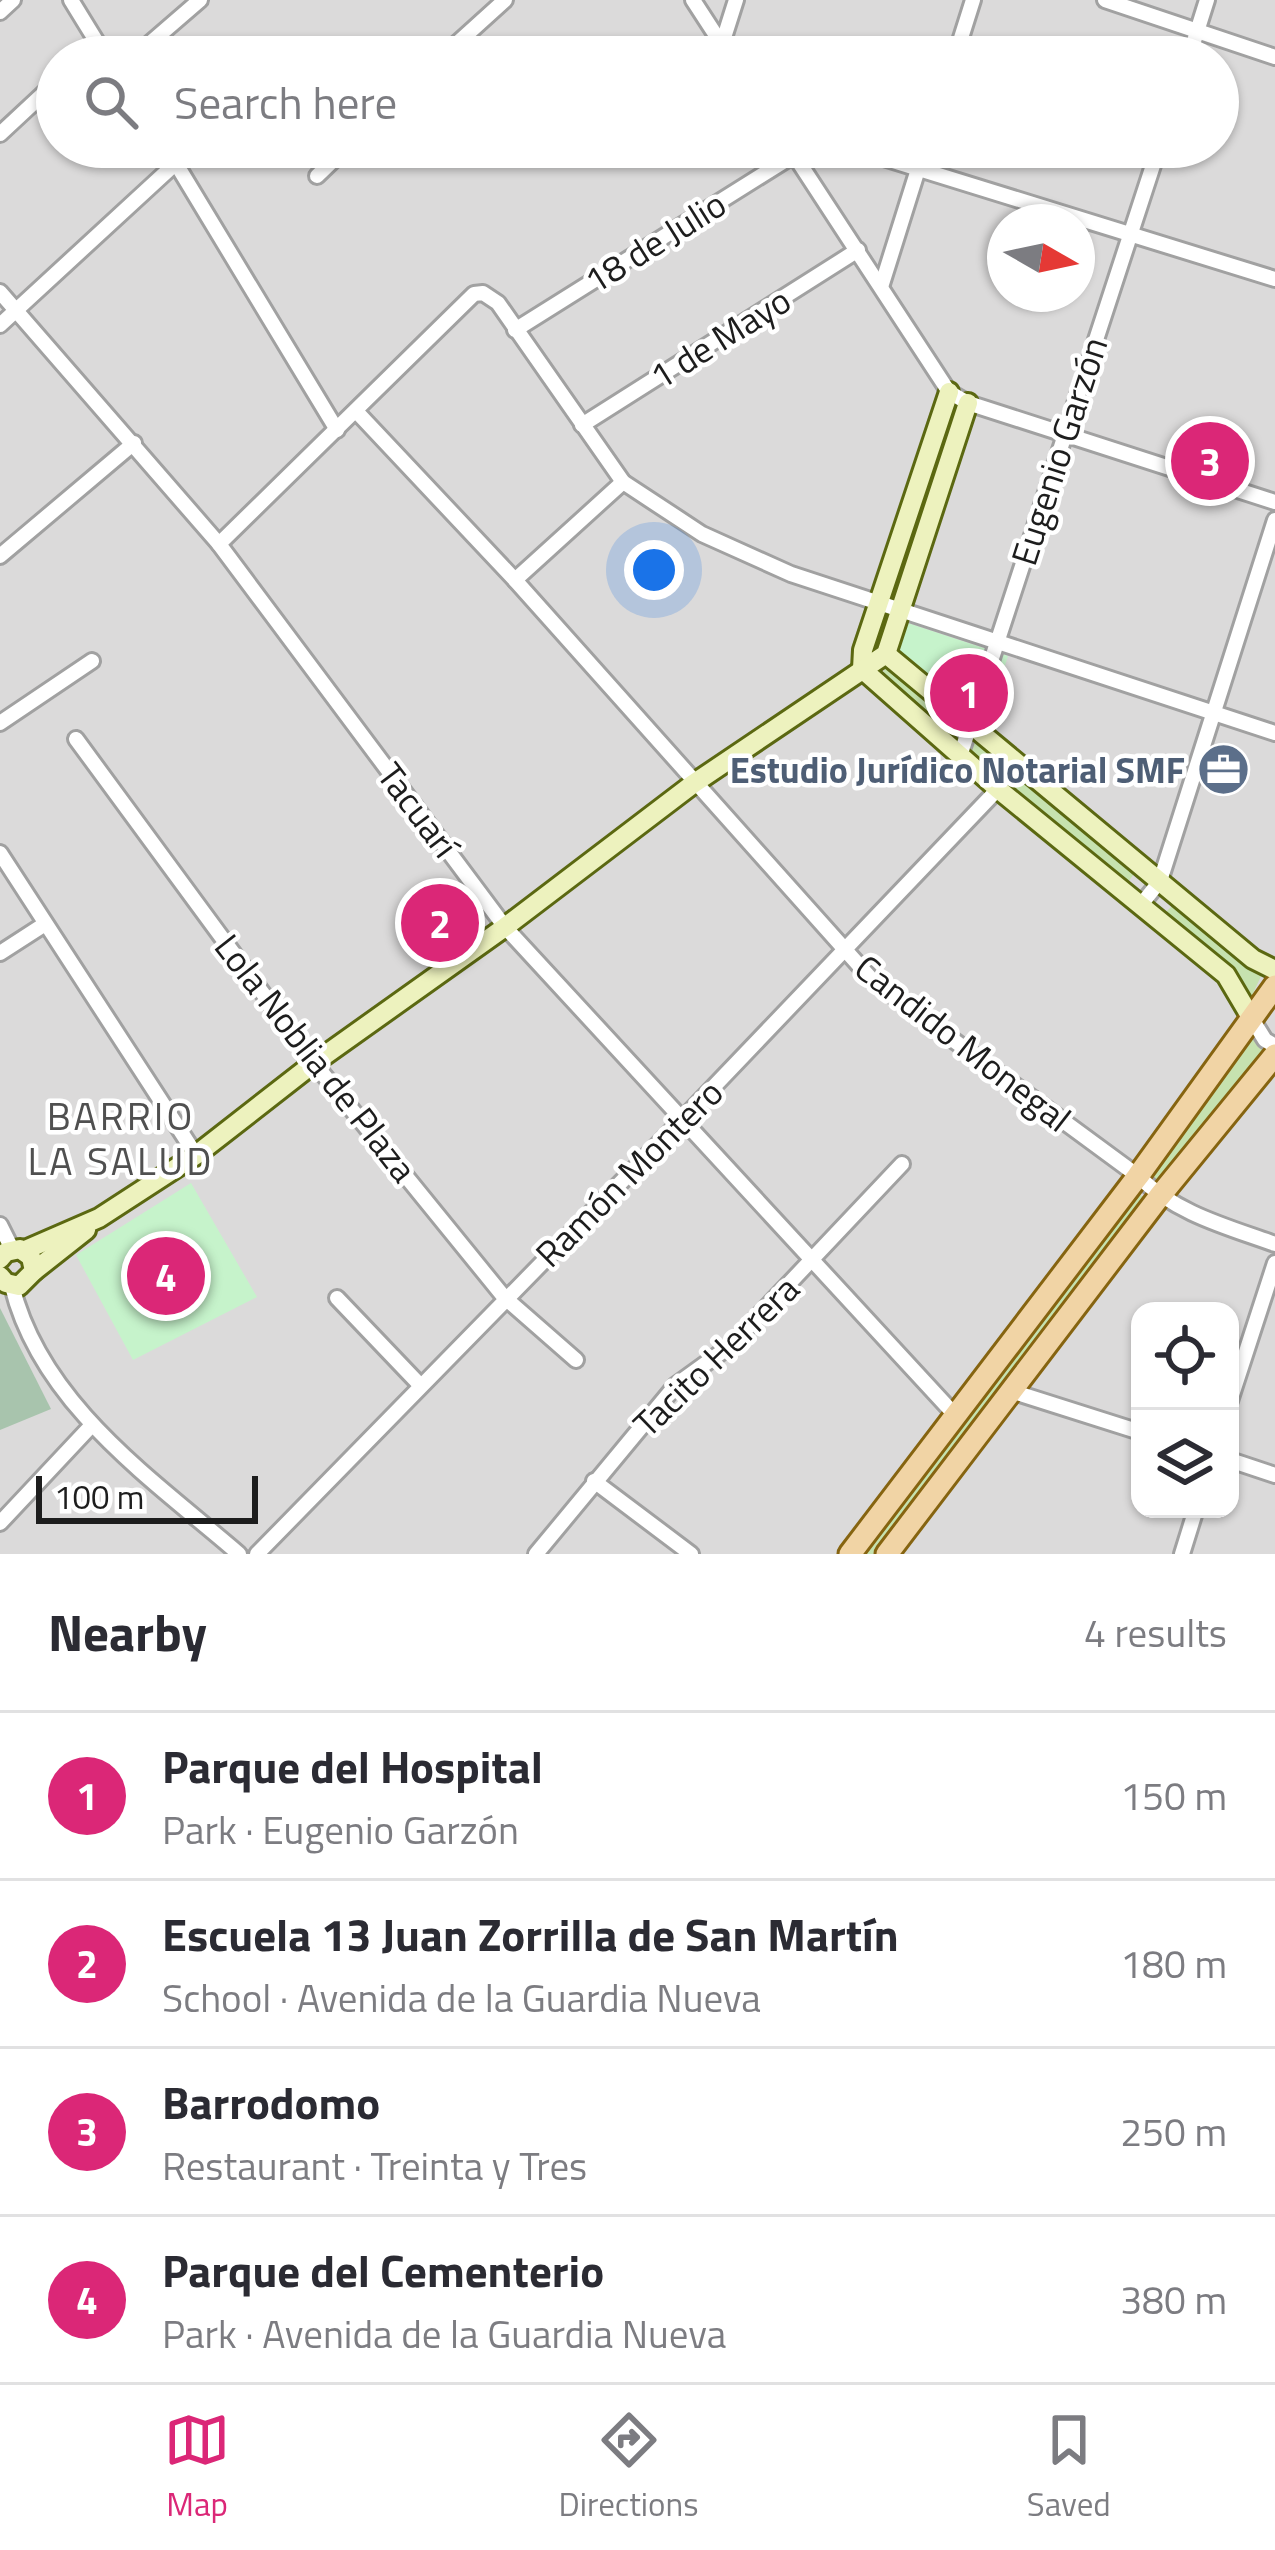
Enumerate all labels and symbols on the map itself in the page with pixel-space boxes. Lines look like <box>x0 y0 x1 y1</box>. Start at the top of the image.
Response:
street label: 18 de Julio <box>573 176 736 307</box>
north arrow <box>987 204 1095 312</box>
street label: 1 de Mayo <box>638 273 801 403</box>
street label: Eugenio Garzón <box>996 330 1121 572</box>
pin: 3 <box>1171 416 1249 506</box>
your location <box>624 540 684 600</box>
pin: 1 <box>930 648 1008 738</box>
place label: Estudio Jurídico Notarial SMF <box>730 742 1185 797</box>
office icon: Estudio Jurídico Notarial SMF <box>1196 742 1252 798</box>
street label: Tacuarí <box>364 750 474 871</box>
pin: 2 <box>401 878 479 968</box>
street label: Lola Noblia de Plaza <box>202 922 431 1194</box>
street label: Candido Monegal <box>843 941 1083 1145</box>
street label: Ramón Montero <box>522 1066 735 1279</box>
district label: BARRIO LA SALUD <box>28 1086 214 1190</box>
pin: 4 <box>127 1231 205 1321</box>
street label: Tacito Herrera <box>620 1262 811 1449</box>
scale bar <box>36 1470 258 1523</box>

